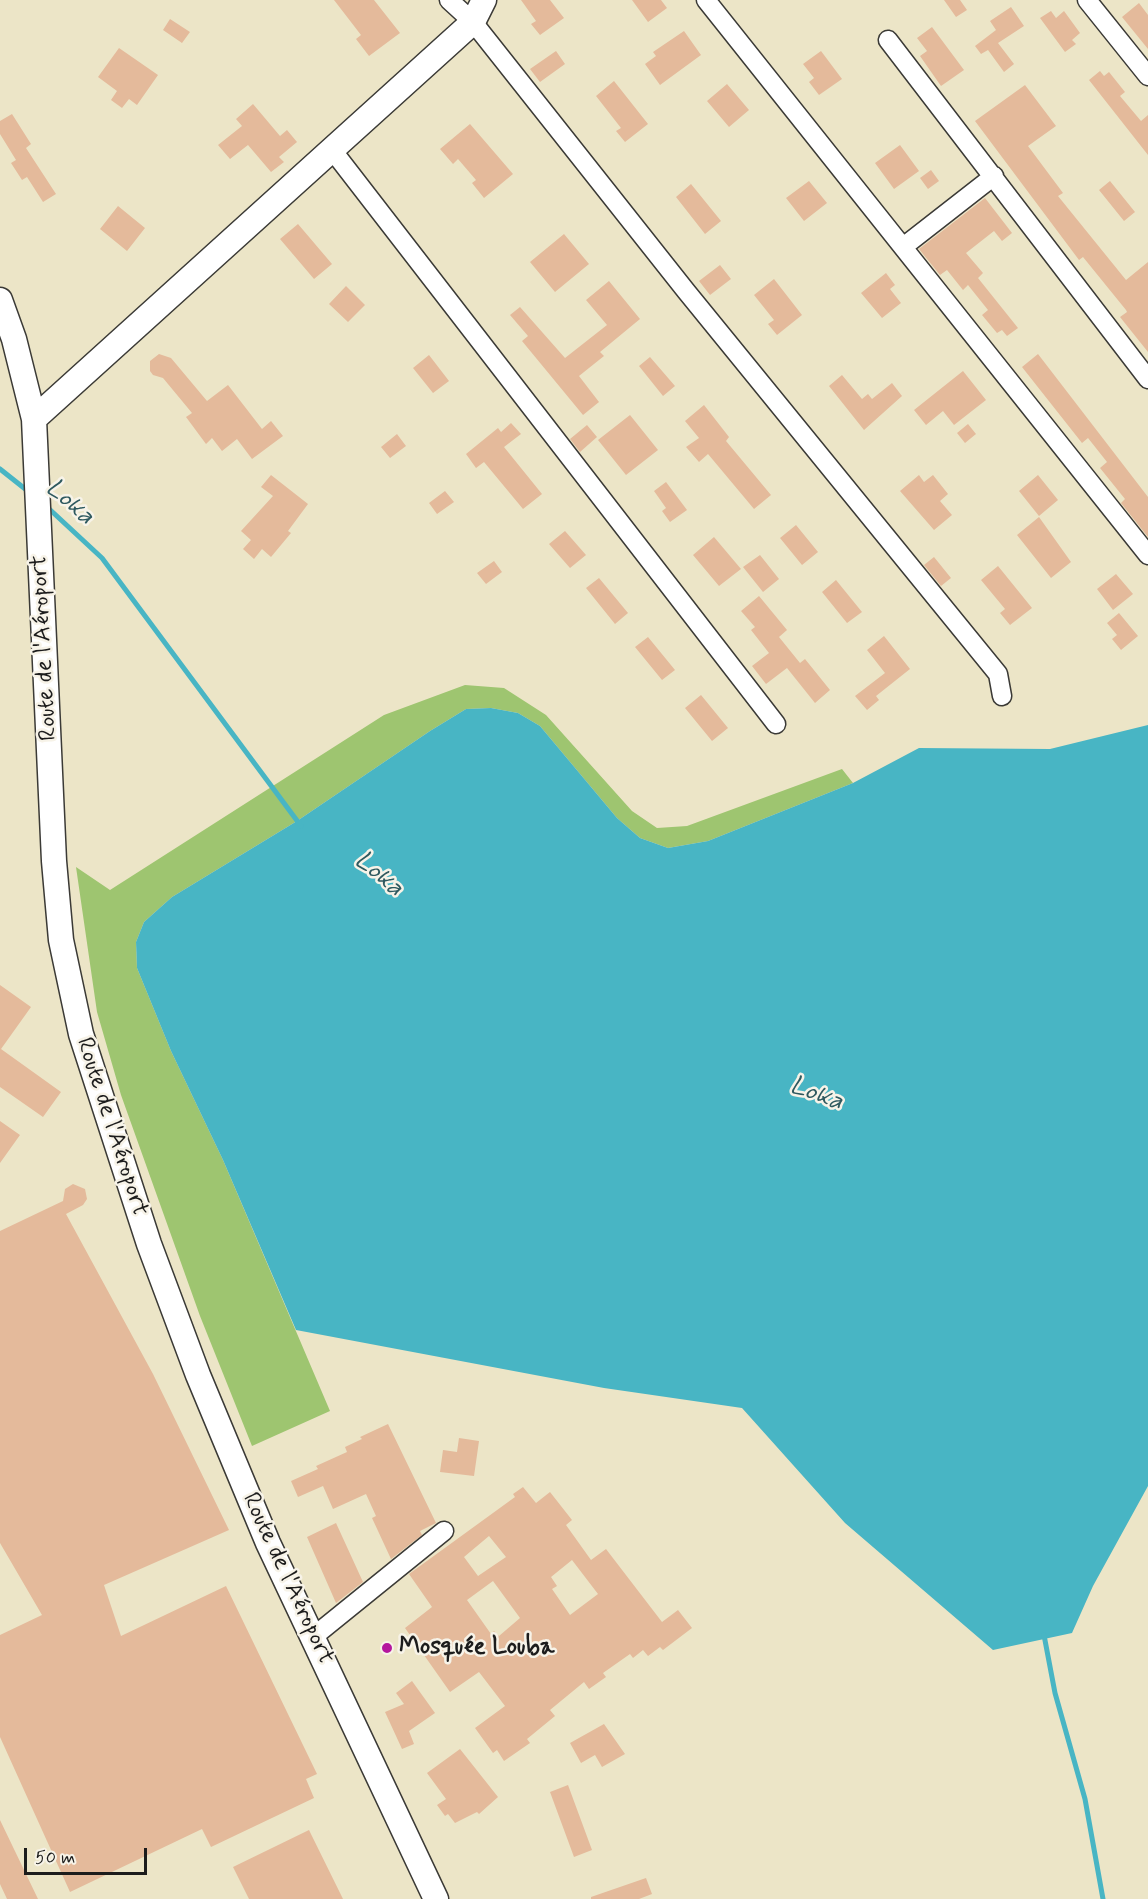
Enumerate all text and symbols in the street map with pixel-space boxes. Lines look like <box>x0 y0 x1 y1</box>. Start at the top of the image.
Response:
water label: Loka <box>38 473 100 533</box>
street label: Route de l'Aéroport <box>26 554 64 742</box>
water label: Loka <box>347 846 409 904</box>
street label: Route de l'Aéroport <box>69 1034 153 1220</box>
water label: Loka <box>785 1071 847 1119</box>
street label: Route de l'Aéroport <box>235 1489 339 1669</box>
place label: Mosquée Louba <box>399 1634 554 1662</box>
marker: Mosquée Louba <box>380 1641 394 1655</box>
scale bar <box>27 1836 150 1874</box>
text: 50 m <box>35 1846 75 1870</box>

